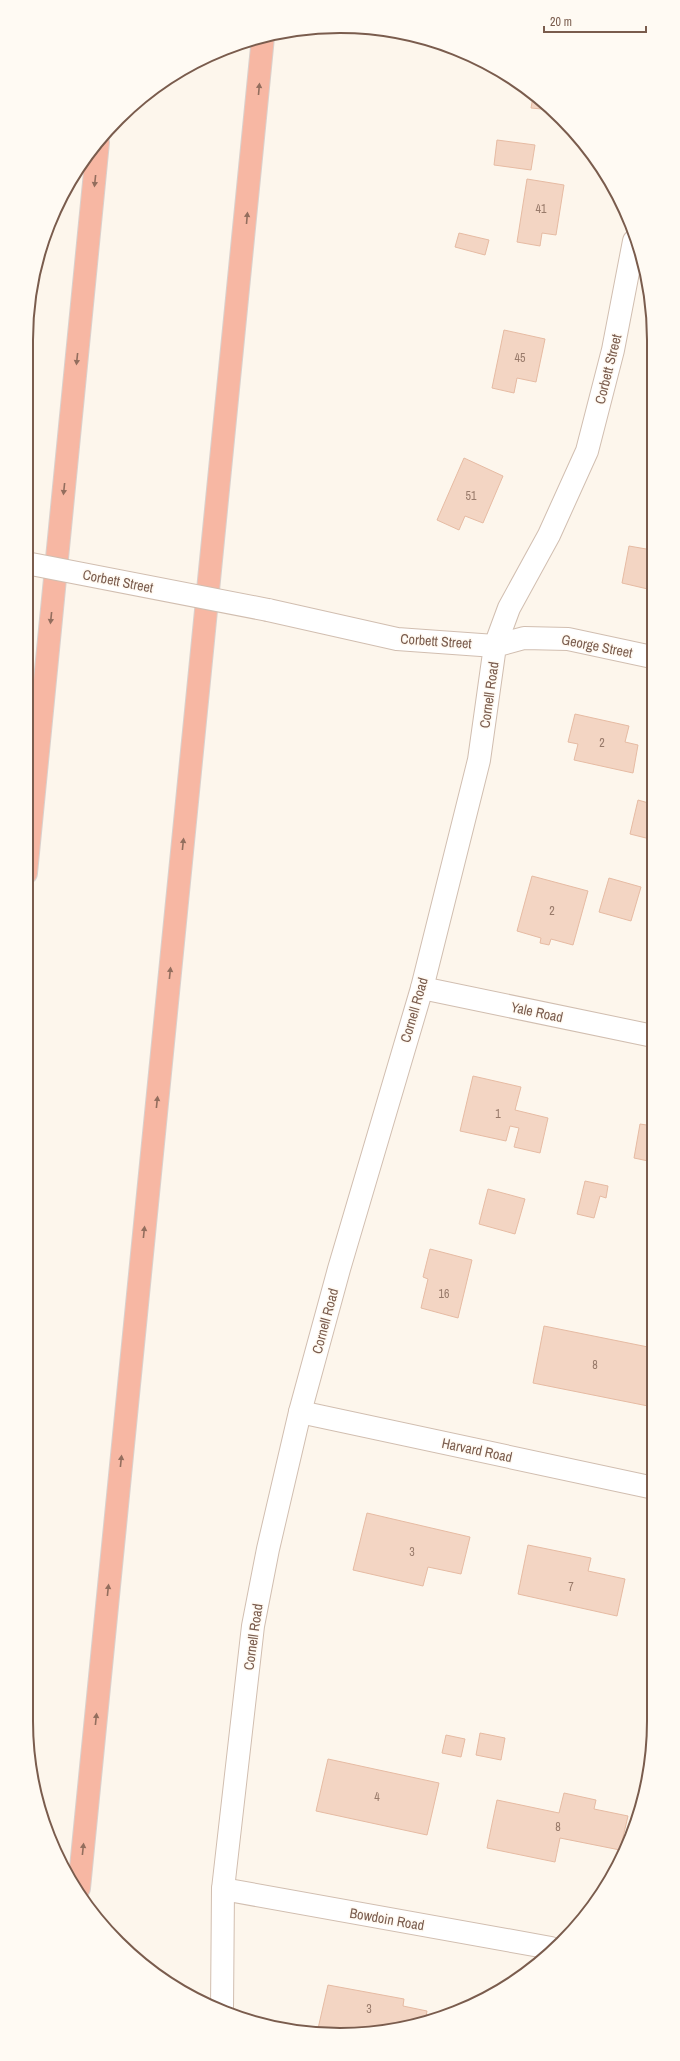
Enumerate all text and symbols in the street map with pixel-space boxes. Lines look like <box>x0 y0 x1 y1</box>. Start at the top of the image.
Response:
scale bar <box>544 8 646 34</box>
text: 20 m <box>550 14 572 30</box>
one-way arrow <box>255 83 262 95</box>
one-way arrow <box>91 174 98 187</box>
house number: 41 <box>536 201 547 217</box>
one-way arrow <box>243 212 250 224</box>
street label: Corbett Street <box>591 332 625 406</box>
house number: 45 <box>515 350 526 366</box>
one-way arrow <box>73 353 80 365</box>
one-way arrow <box>61 483 67 495</box>
house number: 51 <box>466 488 477 504</box>
street label: Corbett Street <box>81 565 155 597</box>
one-way arrow <box>48 612 55 624</box>
street label: Corbett Street <box>400 630 472 652</box>
street label: George Street <box>560 630 634 662</box>
street label: Cornell Road <box>475 661 503 729</box>
house number: 2 <box>599 735 605 751</box>
one-way arrow <box>179 838 186 850</box>
house number: 2 <box>549 903 555 919</box>
one-way arrow <box>167 967 173 979</box>
street label: Cornell Road <box>396 975 432 1045</box>
street label: Yale Road <box>509 998 565 1026</box>
one-way arrow <box>154 1096 160 1108</box>
house number: 1 <box>495 1106 501 1122</box>
one-way arrow <box>141 1226 148 1238</box>
street label: Cornell Road <box>308 1286 342 1356</box>
house number: 16 <box>439 1286 449 1302</box>
house number: 8 <box>592 1357 598 1373</box>
street label: Harvard Road <box>440 1434 514 1466</box>
one-way arrow <box>118 1455 125 1467</box>
house number: 3 <box>409 1544 415 1560</box>
house number: 7 <box>568 1579 574 1595</box>
one-way arrow <box>105 1584 112 1596</box>
street label: Cornell Road <box>239 1603 267 1671</box>
one-way arrow <box>92 1713 99 1725</box>
house number: 4 <box>374 1789 380 1805</box>
house number: 8 <box>555 1819 561 1835</box>
one-way arrow <box>79 1843 86 1855</box>
street label: Bowdoin Road <box>348 1904 426 1934</box>
house number: 3 <box>366 2001 372 2017</box>

